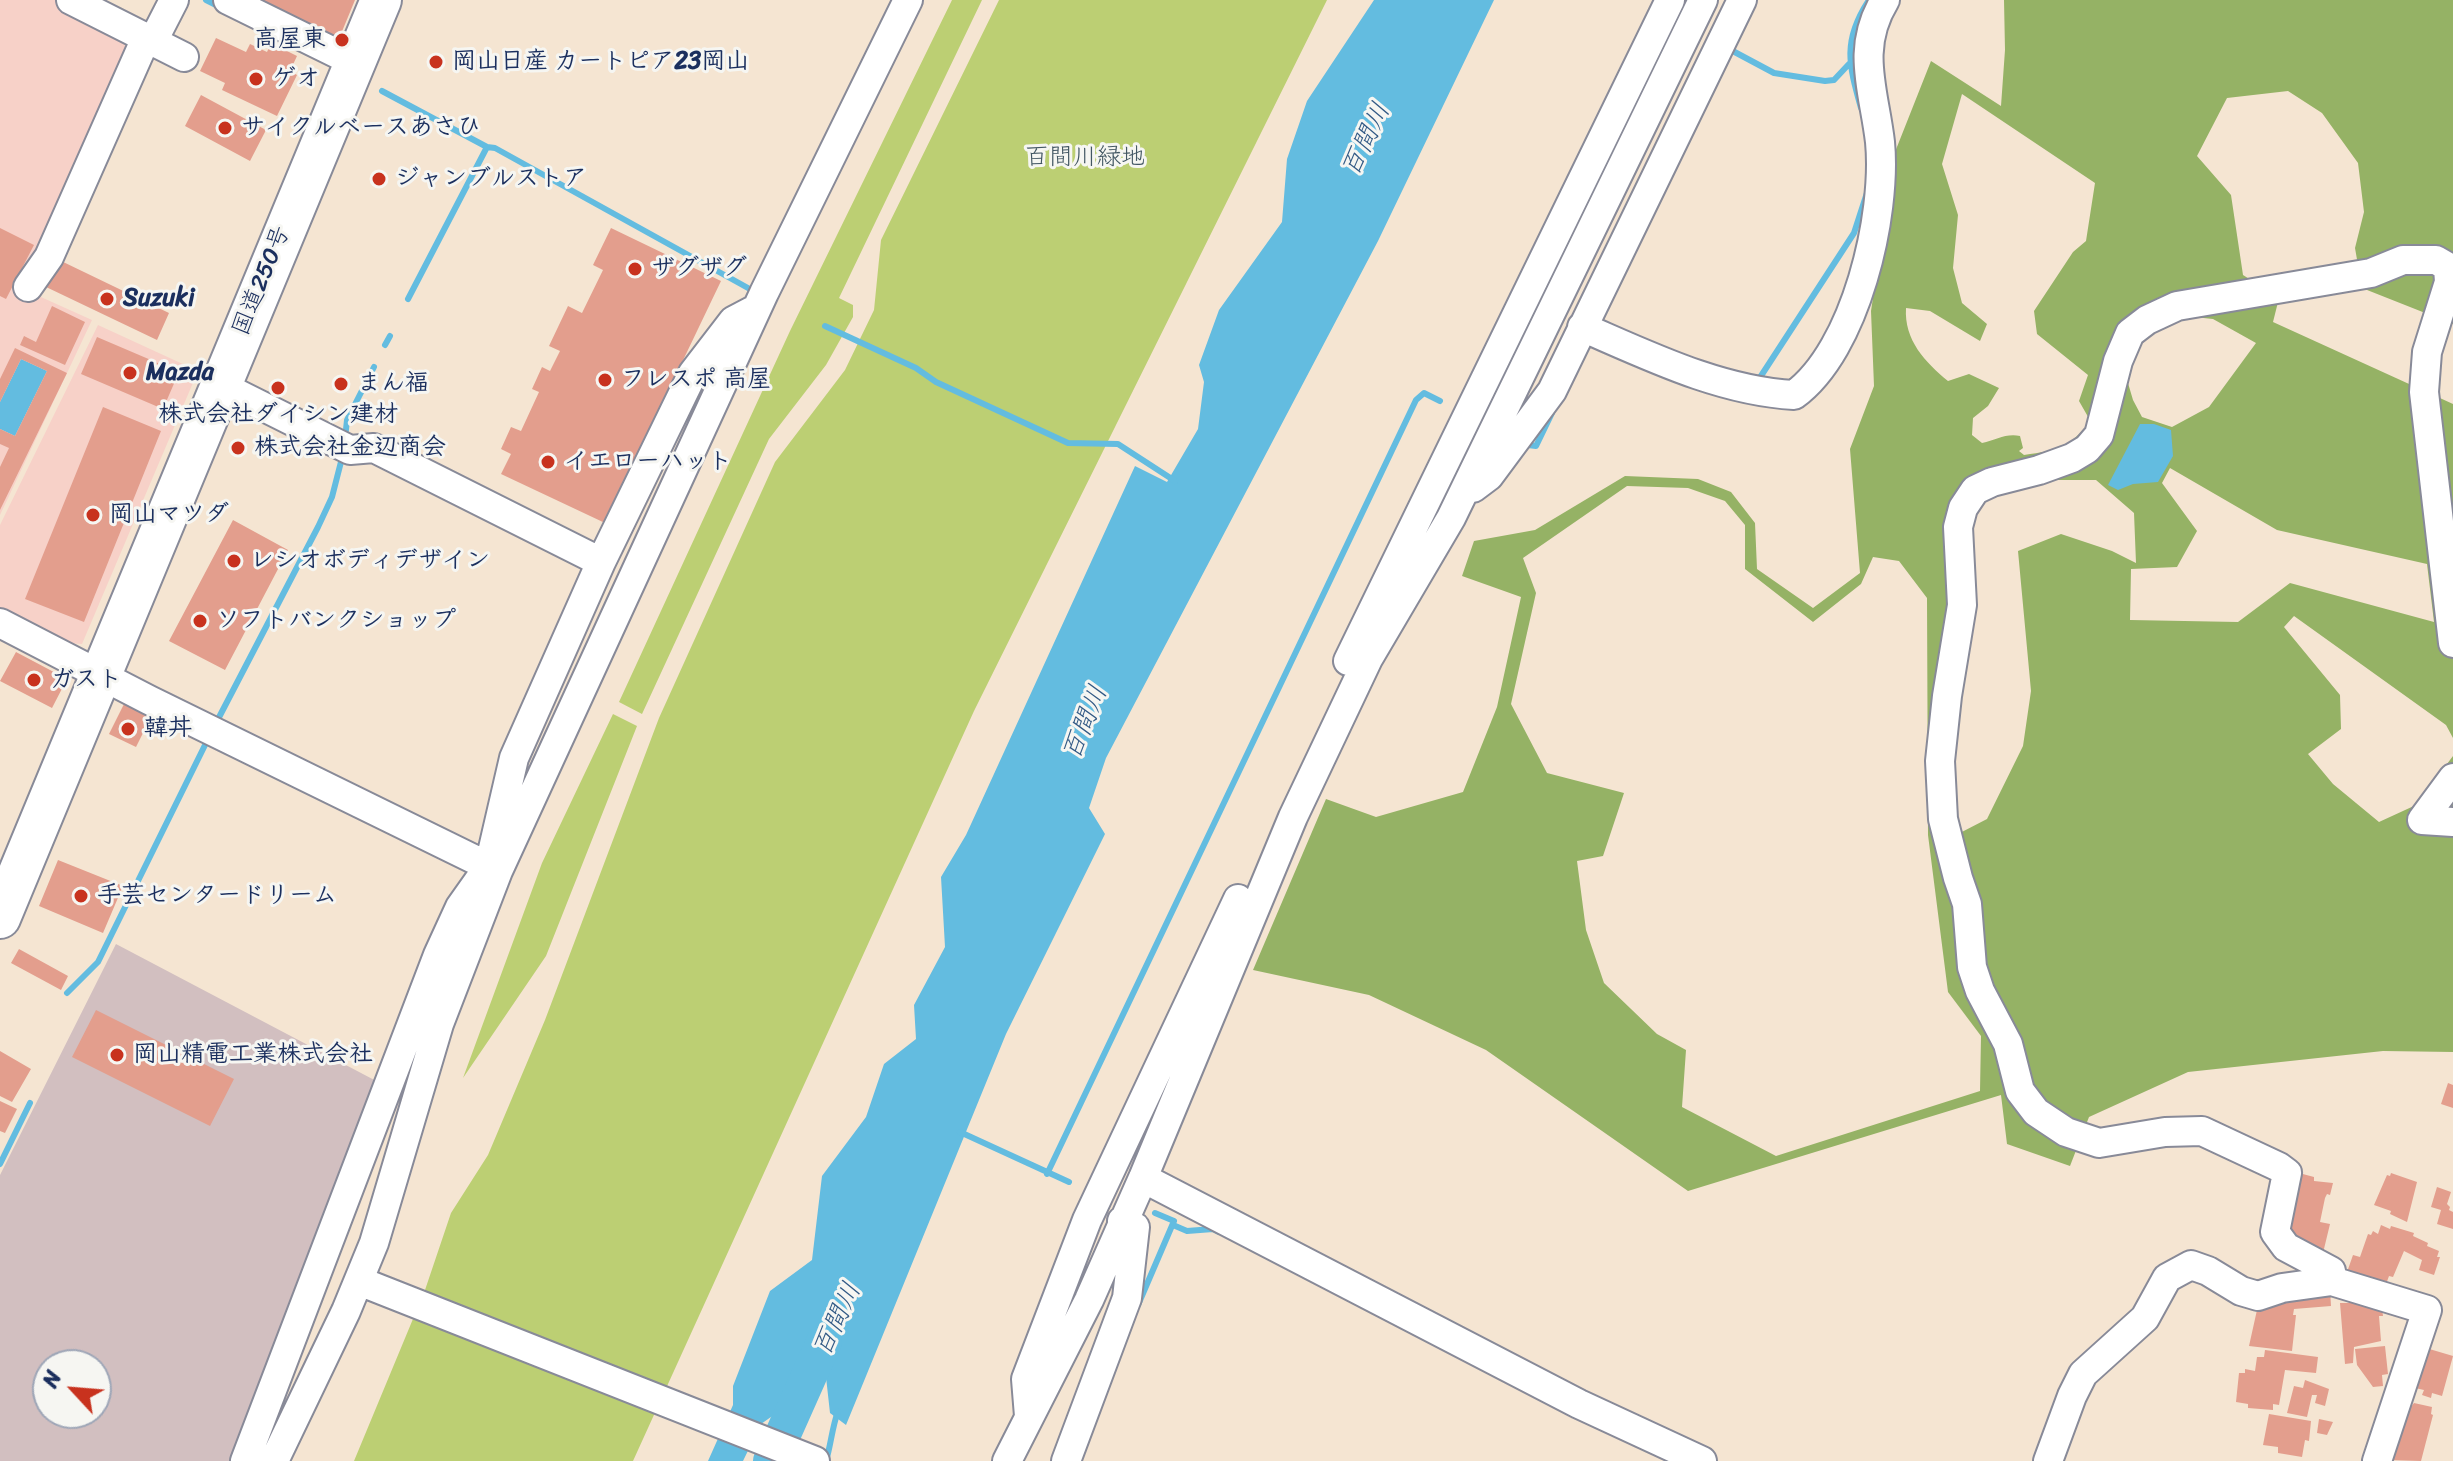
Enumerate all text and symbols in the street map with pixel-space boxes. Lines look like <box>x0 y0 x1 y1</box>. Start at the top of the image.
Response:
place label: 高屋東 <box>254 26 326 54</box>
marker: 高屋東 <box>333 31 351 49</box>
place label: 岡山日産 カートピア23岡山 <box>452 48 749 76</box>
marker: 岡山日産 カートピア23岡山 <box>427 53 445 71</box>
place label: ゲオ <box>272 65 320 93</box>
marker: ゲオ <box>247 70 265 88</box>
water label: 百間川 <box>1336 98 1398 182</box>
place label: サイクルベースあさひ <box>241 114 481 142</box>
marker: サイクルベースあさひ <box>216 119 234 137</box>
park label: 百間川緑地 <box>1025 144 1145 172</box>
place label: ジャンブルストア <box>395 165 587 193</box>
marker: ジャンブルストア <box>370 170 388 188</box>
street label: 国道250号 <box>227 222 297 340</box>
place label: ザグザグ <box>651 255 747 283</box>
marker: ザグザグ <box>626 260 644 278</box>
place label: Suzuki <box>123 285 195 313</box>
marker: Suzuki <box>98 290 116 308</box>
place label: Mazda <box>146 359 214 387</box>
marker: Mazda <box>121 364 139 382</box>
place label: フレスポ 高屋 <box>621 366 771 394</box>
place label: まん福 <box>357 370 429 398</box>
marker: フレスポ 高屋 <box>596 371 614 389</box>
marker: まん福 <box>332 375 350 393</box>
marker: 株式会社ダイシン建材 <box>269 379 287 397</box>
place label: 株式会社ダイシン建材 <box>158 401 398 429</box>
place label: 株式会社金辺商会 <box>254 434 446 462</box>
marker: 株式会社金辺商会 <box>229 439 247 457</box>
place label: イエローハット <box>564 448 732 476</box>
marker: イエローハット <box>539 453 557 471</box>
place label: 岡山マツダ <box>109 501 229 529</box>
marker: 岡山マツダ <box>84 506 102 524</box>
place label: レシオボディデザイン <box>250 547 490 575</box>
marker: レシオボディデザイン <box>225 552 243 570</box>
place label: ソフトバンクショップ <box>216 607 456 635</box>
marker: ソフトバンクショップ <box>191 612 209 630</box>
place label: ガスト <box>50 666 122 694</box>
marker: ガスト <box>25 671 43 689</box>
water label: 百間川 <box>1057 681 1115 765</box>
place label: 韓丼 <box>144 715 192 743</box>
marker: 韓丼 <box>119 720 137 738</box>
place label: 手芸センタードリーム <box>97 882 337 910</box>
marker: 手芸センタードリーム <box>72 887 90 905</box>
place label: 岡山精電工業株式会社 <box>133 1041 373 1069</box>
marker: 岡山精電工業株式会社 <box>108 1046 126 1064</box>
water label: 百間川 <box>807 1278 869 1362</box>
north arrow <box>32 1349 112 1429</box>
text: N <box>31 1364 73 1395</box>

